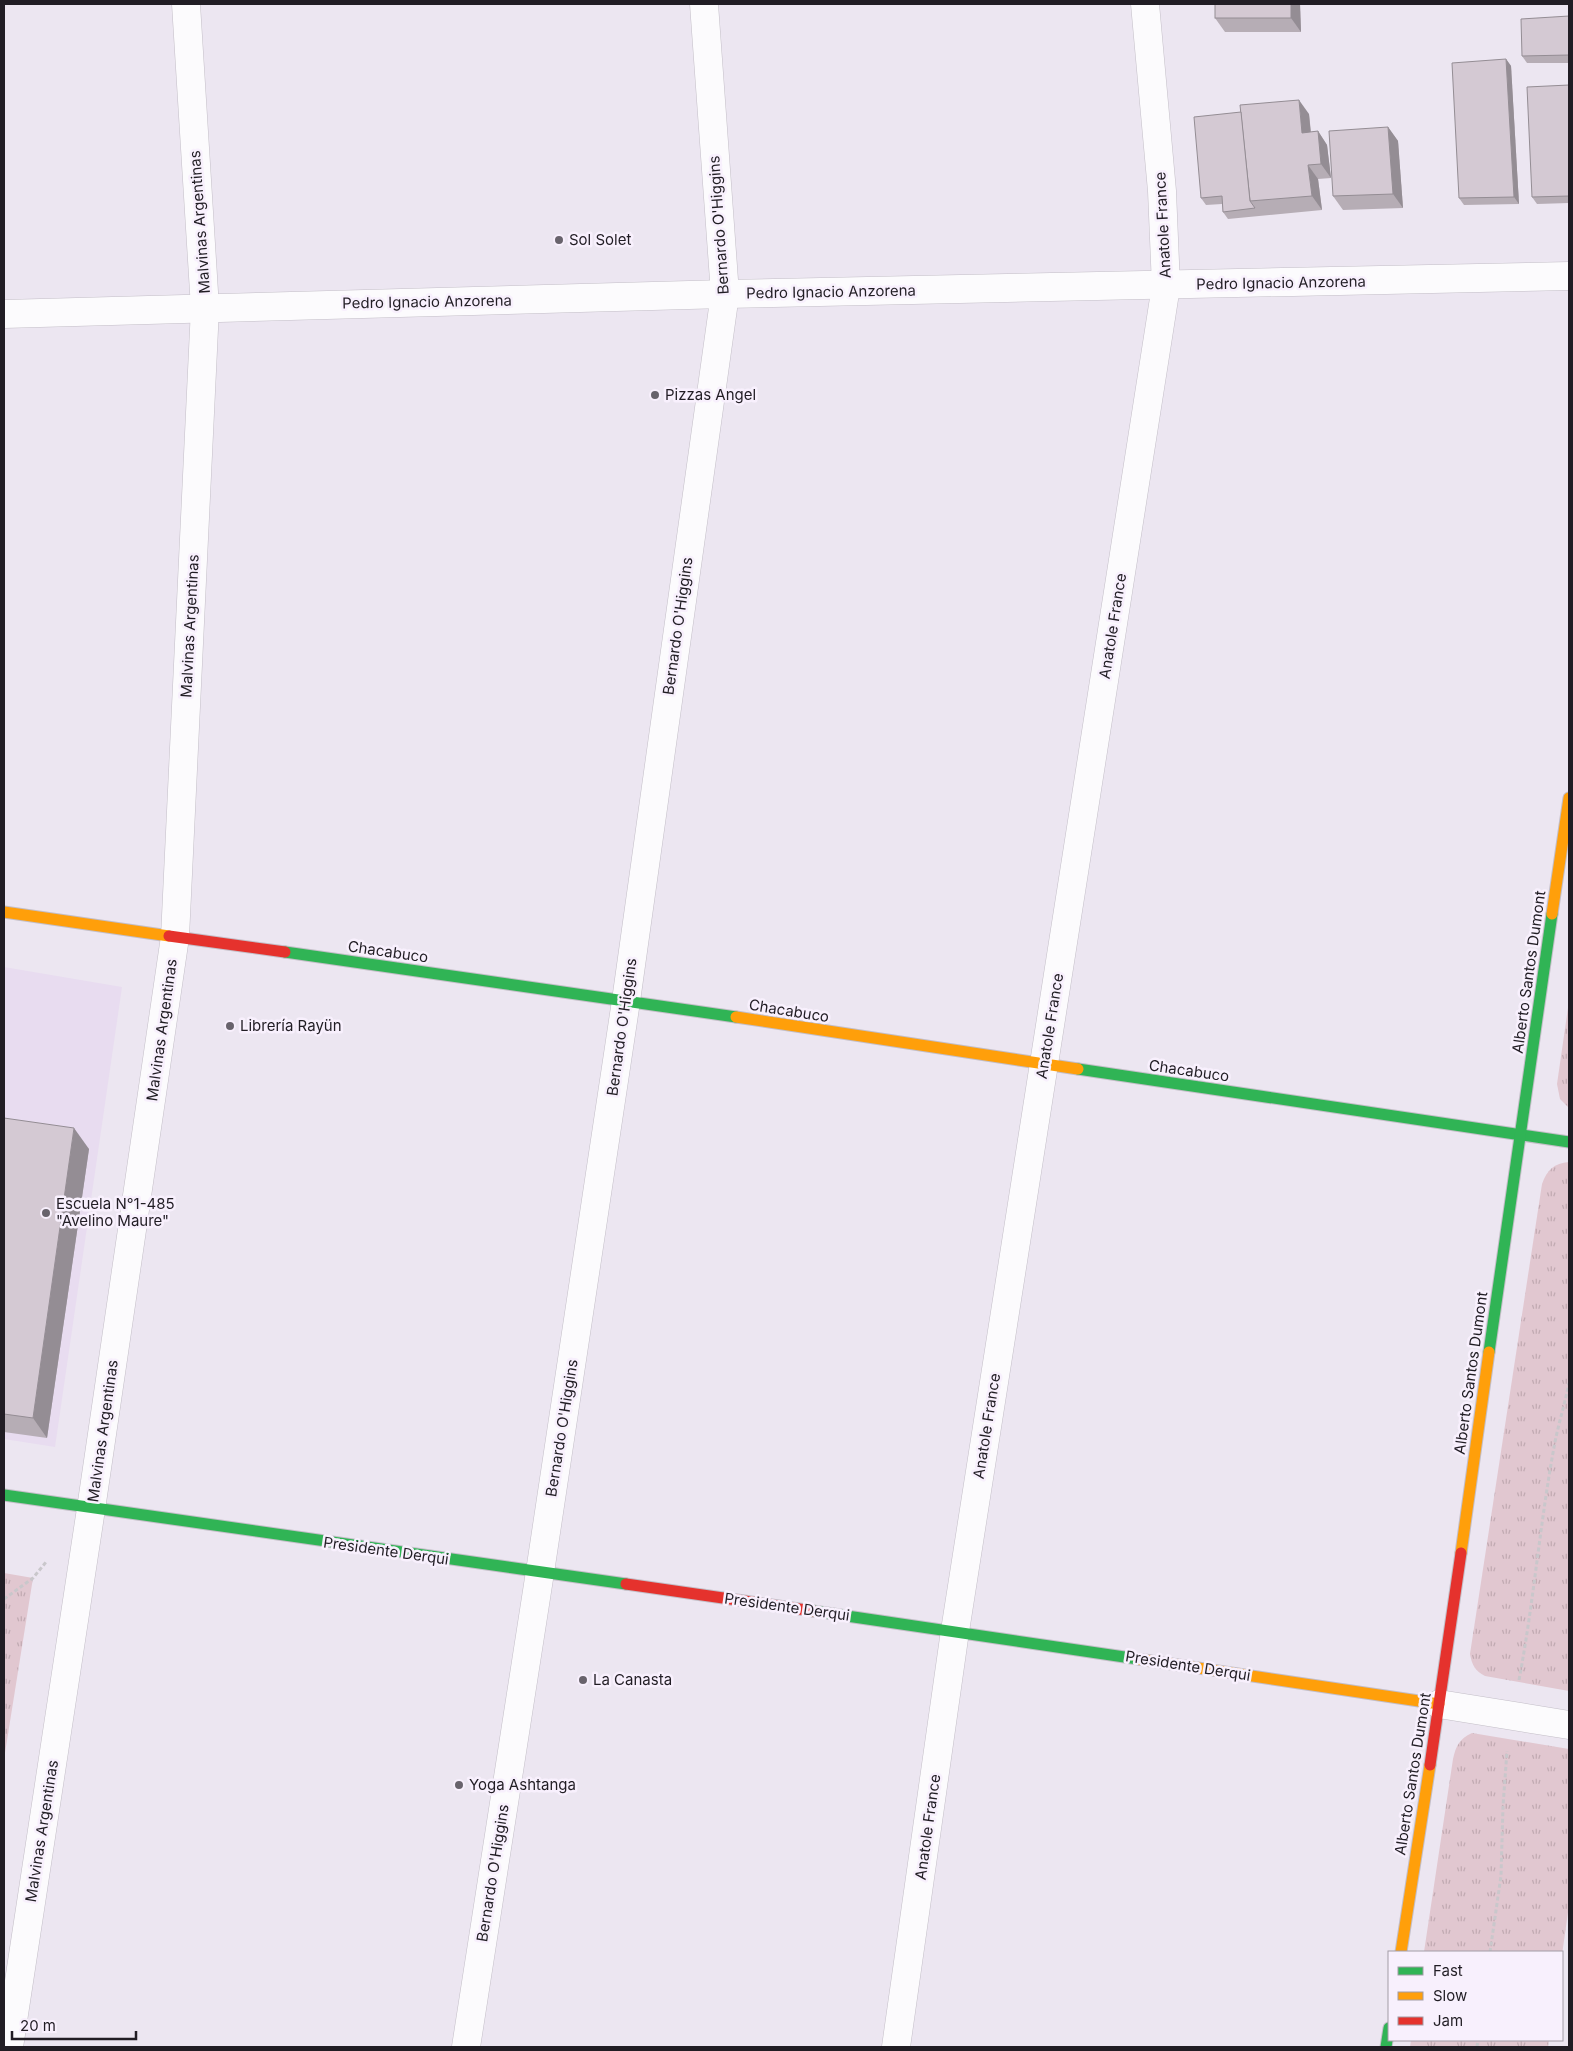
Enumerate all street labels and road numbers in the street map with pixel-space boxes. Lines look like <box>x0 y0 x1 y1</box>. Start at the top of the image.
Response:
street label: Malvinas Argentinas <box>185 150 214 294</box>
street label: Bernardo O'Higgins <box>704 155 733 295</box>
street label: Anatole France <box>1150 171 1175 279</box>
street label: Pedro Ignacio Anzorena <box>1196 272 1366 293</box>
street label: Pedro Ignacio Anzorena <box>746 281 916 302</box>
street label: Pedro Ignacio Anzorena <box>342 291 512 312</box>
street label: Malvinas Argentinas <box>176 554 203 698</box>
street label: Bernardo O'Higgins <box>658 556 697 696</box>
street label: Anatole France <box>1095 572 1130 680</box>
street label: Alberto Santos Dumont <box>1508 889 1549 1055</box>
street label: Chacabuco <box>347 936 430 967</box>
street label: Malvinas Argentinas <box>142 957 181 1102</box>
street label: Bernardo O'Higgins <box>602 957 641 1097</box>
street label: Anatole France <box>1032 972 1067 1080</box>
street label: Chacabuco <box>748 995 831 1026</box>
street label: Chacabuco <box>1148 1055 1231 1086</box>
street label: Alberto Santos Dumont <box>1450 1290 1491 1456</box>
street label: Malvinas Argentinas <box>83 1358 122 1503</box>
street label: Bernardo O'Higgins <box>541 1358 582 1498</box>
street label: Anatole France <box>969 1372 1004 1480</box>
street label: Presidente Derqui <box>322 1532 450 1569</box>
street label: Presidente Derqui <box>723 1588 851 1625</box>
street label: Presidente Derqui <box>1124 1646 1252 1685</box>
street label: Alberto Santos Dumont <box>1390 1691 1435 1856</box>
street label: Malvinas Argentinas <box>21 1759 62 1903</box>
street label: Anatole France <box>911 1773 944 1881</box>
street label: Bernardo O'Higgins <box>472 1803 513 1943</box>

